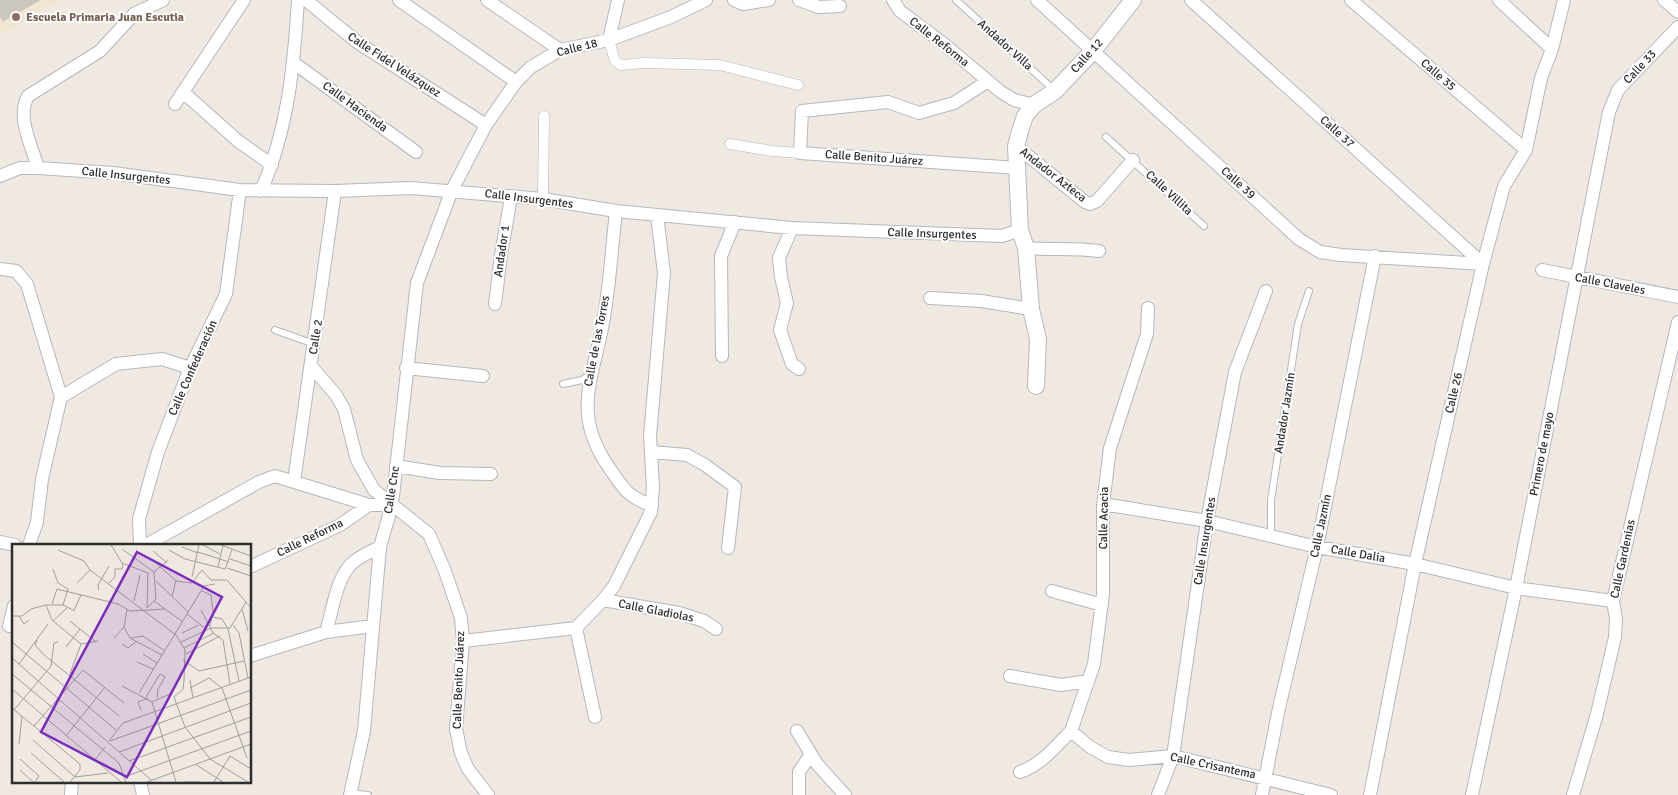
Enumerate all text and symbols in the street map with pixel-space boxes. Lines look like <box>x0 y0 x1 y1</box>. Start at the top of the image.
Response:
place label: Escuela Primaria Juan Escutia <box>26 10 184 25</box>
marker: Escuela Primaria Juan Escutia <box>10 11 22 23</box>
street label: Calle Reforma <box>906 14 972 70</box>
street label: Andador Villa <box>974 16 1036 74</box>
street label: Calle Fidel Velázquez <box>345 29 443 101</box>
street label: Calle 18 <box>555 36 599 60</box>
street label: Calle 12 <box>1067 36 1107 76</box>
street label: Calle 33 <box>1620 47 1660 87</box>
street label: Calle 35 <box>1417 56 1459 94</box>
street label: Calle Hacienda <box>320 78 390 136</box>
street label: Calle 37 <box>1317 112 1357 152</box>
street label: Andador Azteca <box>1017 144 1089 206</box>
street label: Calle Benito Juárez <box>824 147 924 169</box>
street label: Calle 39 <box>1218 163 1258 203</box>
street label: Calle Insurgentes <box>81 164 171 188</box>
street label: Calle Villita <box>1142 167 1196 219</box>
street label: Calle Insurgentes <box>484 186 574 212</box>
street label: Andador 1 <box>491 224 513 278</box>
street label: Calle Insurgentes <box>887 225 977 243</box>
street label: Calle Claveles <box>1574 270 1646 298</box>
street label: Calle de las Torres <box>581 294 613 388</box>
street label: Calle Confederación <box>165 318 221 418</box>
street label: Calle 2 <box>306 318 326 356</box>
street label: Andador Jazmín <box>1271 371 1299 455</box>
street label: Calle 26 <box>1442 371 1466 415</box>
street label: Primero de mayo <box>1526 411 1558 497</box>
street label: Calle Cnc <box>381 465 403 515</box>
street label: Calle Acacia <box>1096 486 1112 550</box>
street label: Calle Jazmín <box>1307 493 1335 559</box>
street label: Calle Insurgentes <box>1191 496 1219 586</box>
street label: Calle Reforma <box>274 515 346 561</box>
street label: Calle Gardenias <box>1607 518 1639 600</box>
street label: Calle Dalia <box>1329 542 1387 566</box>
inset map <box>12 544 251 782</box>
street label: Calle Gladiolas <box>617 596 695 626</box>
street label: Calle Benito Juárez <box>450 631 468 729</box>
street label: Calle Crisantema <box>1169 750 1257 782</box>

